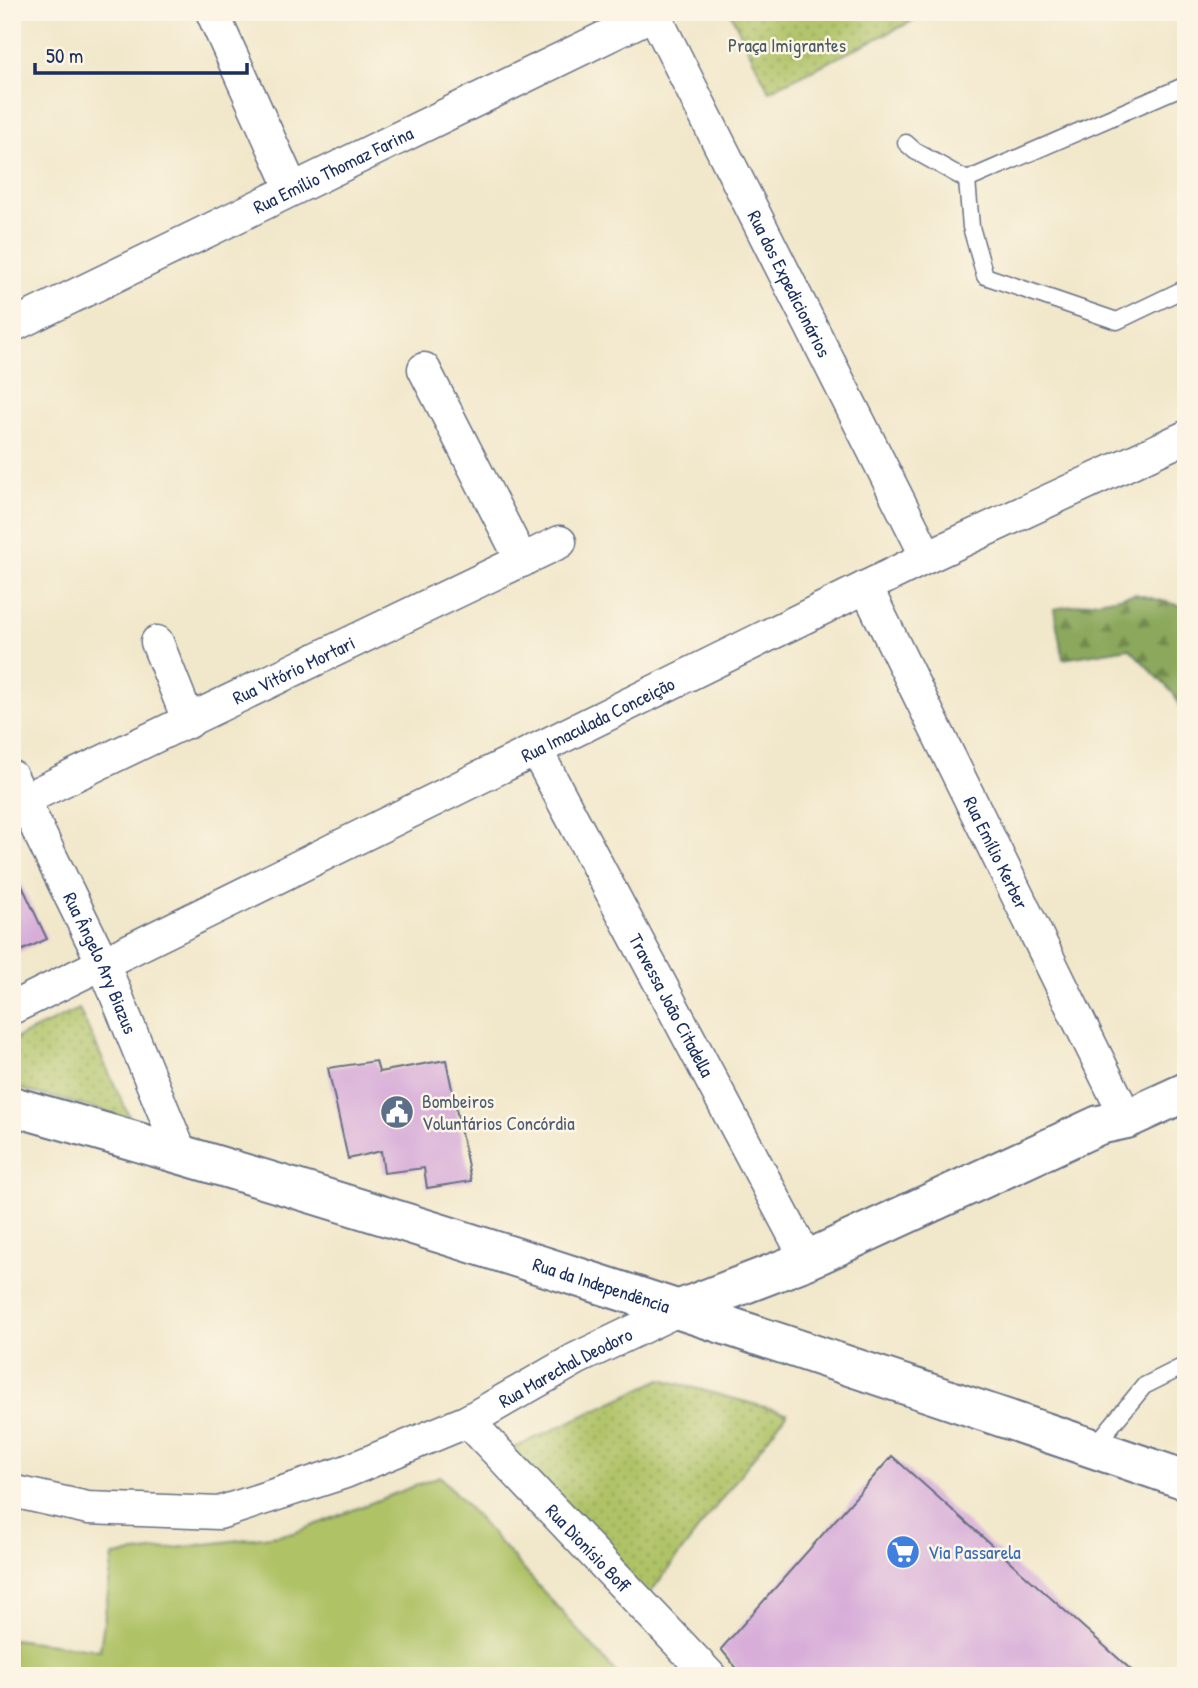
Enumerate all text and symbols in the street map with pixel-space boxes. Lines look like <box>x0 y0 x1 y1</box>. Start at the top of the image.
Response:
scale bar <box>35 32 247 76</box>
park label: Praça Imigrantes <box>728 32 846 58</box>
text: 50 m <box>46 41 83 70</box>
street label: Rua Emílio Thomaz Farina <box>249 120 418 220</box>
street label: Rua dos Expedicionários <box>742 206 837 361</box>
street label: Rua Vitório Mortari <box>228 629 359 710</box>
street label: Rua Imaculada Conceição <box>517 670 679 768</box>
street label: Rua Emílio Kerber <box>958 792 1035 914</box>
street label: Rua Ângelo Ary Biazus <box>57 888 143 1038</box>
street label: Travessa João Citadella <box>623 929 721 1082</box>
place label: Bombeiros Voluntários Concórdia <box>422 1088 575 1136</box>
public building icon: Bombeiros Voluntários Concórdia <box>378 1093 416 1131</box>
street label: Rua da Independência <box>530 1251 674 1319</box>
street label: Rua Marechal Deodoro <box>494 1321 637 1414</box>
street label: Rua Dionísio Boff <box>540 1498 637 1598</box>
supermarket icon: Via Passarela <box>884 1533 922 1571</box>
place label: Via Passarela <box>928 1539 1021 1565</box>

